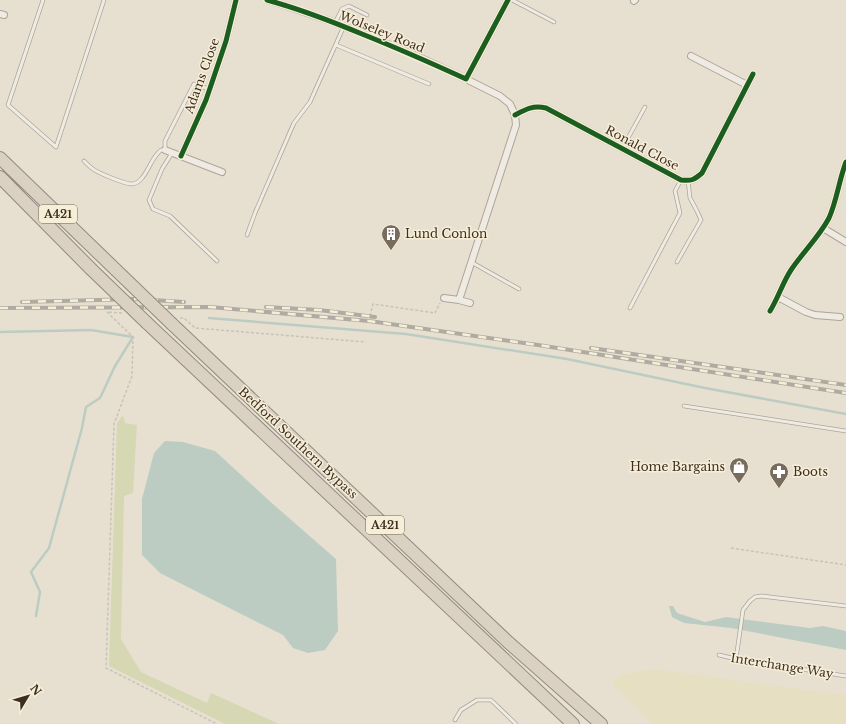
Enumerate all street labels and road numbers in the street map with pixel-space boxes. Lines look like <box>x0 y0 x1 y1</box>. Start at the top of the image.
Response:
street label: Wolseley Road <box>336 7 427 55</box>
street label: Adams Close <box>181 36 222 117</box>
street label: Ronald Close <box>603 122 682 173</box>
road number: A421 <box>39 205 77 223</box>
street label: Bedford Southern Bypass <box>236 384 361 502</box>
road number: A421 <box>366 516 404 534</box>
street label: Interchange Way <box>730 650 835 681</box>

